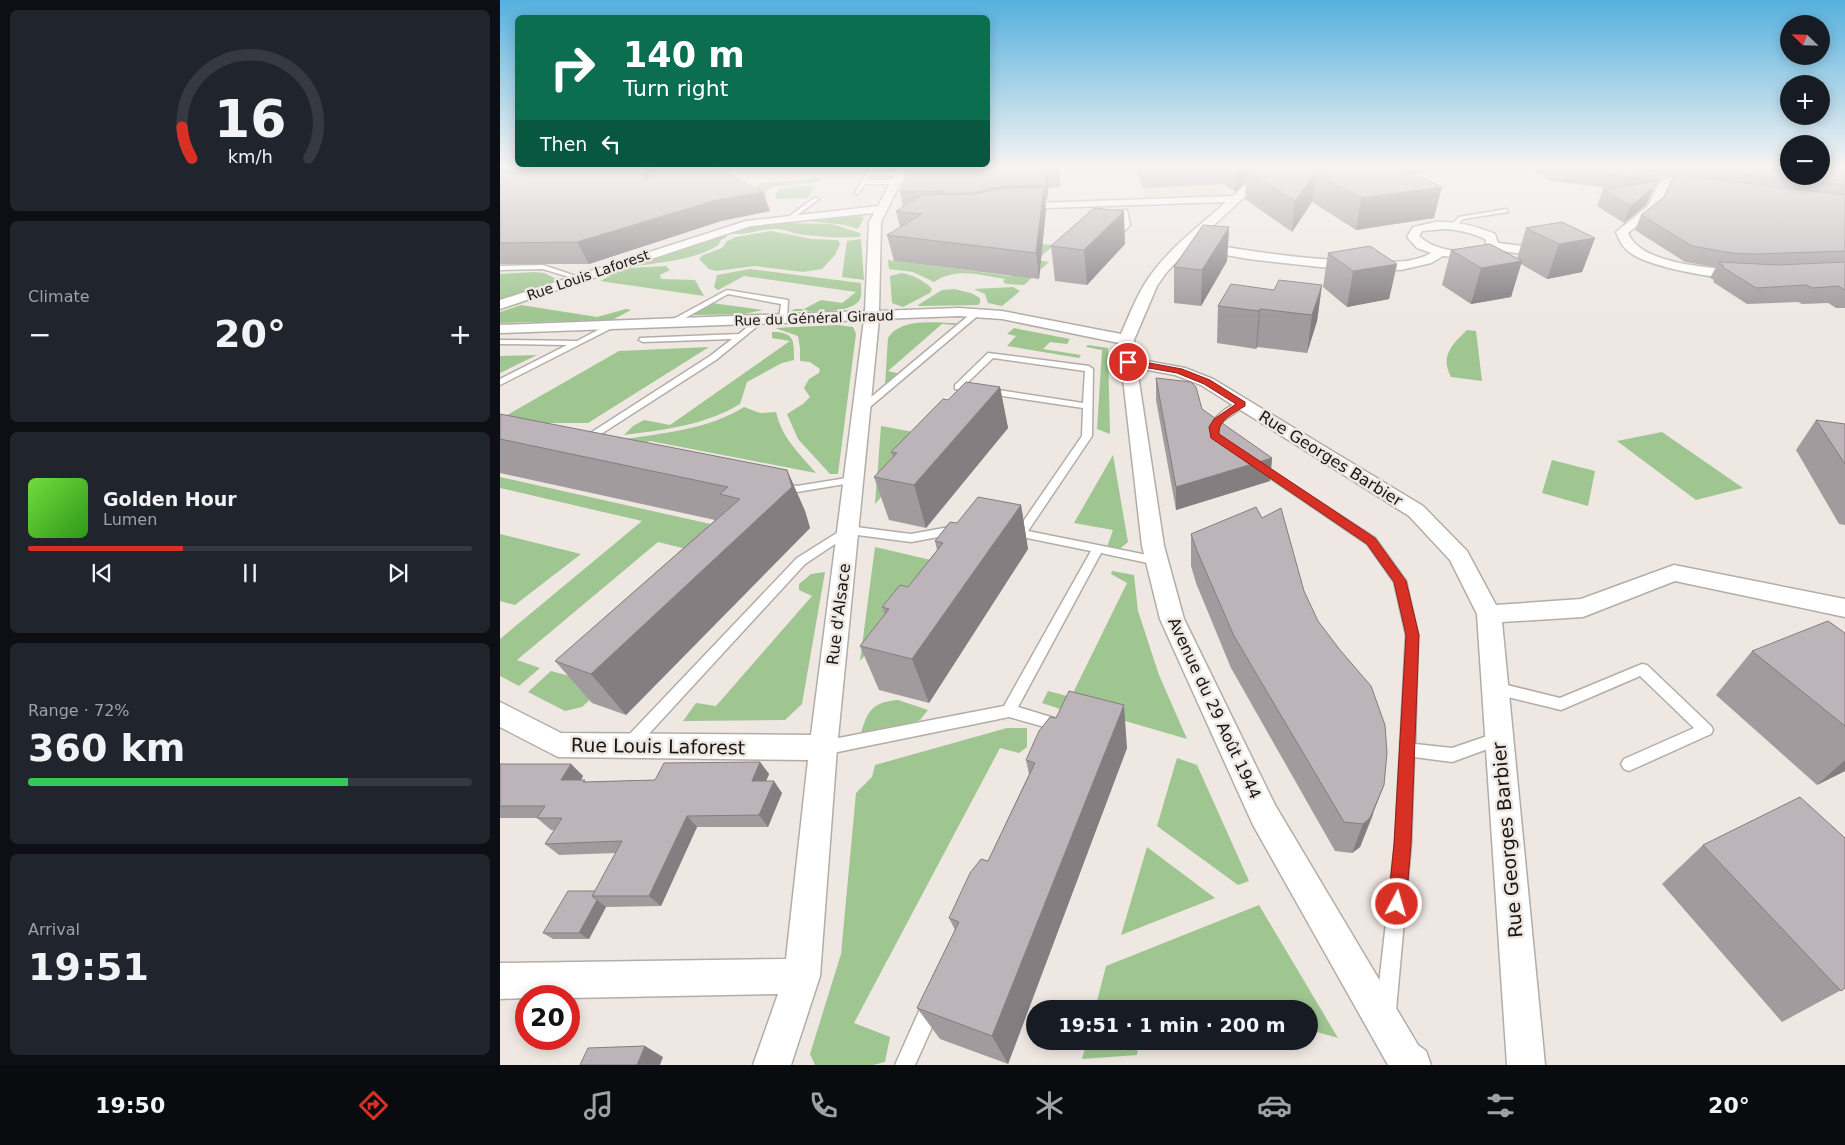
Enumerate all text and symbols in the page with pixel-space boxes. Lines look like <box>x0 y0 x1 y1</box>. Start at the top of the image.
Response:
north arrow <box>1780 15 1830 65</box>
map controls <box>1780 15 1830 185</box>
icon: right <box>540 35 605 100</box>
text: 140 m <box>623 35 745 75</box>
button: + <box>1780 75 1830 125</box>
text: Turn right <box>623 76 728 101</box>
text: 16 <box>214 89 286 149</box>
icon: left <box>597 130 625 158</box>
text: Then <box>540 133 587 155</box>
button: − <box>1780 135 1830 185</box>
text: km/h <box>227 146 273 167</box>
street label: Rue Louis Laforest <box>525 246 652 303</box>
text: Climate <box>28 287 90 306</box>
street label: Rue du Général Giraud <box>734 307 894 329</box>
text: 20° <box>214 312 286 356</box>
text: − <box>28 318 51 351</box>
text: + <box>449 318 472 351</box>
pin <box>1107 341 1149 383</box>
icon: arrive <box>1114 348 1142 376</box>
street label: Rue Georges Barbier <box>1255 406 1406 511</box>
text: Golden Hour <box>103 488 237 510</box>
text: Lumen <box>103 510 157 529</box>
icon: previous <box>88 559 116 587</box>
icon: pause <box>236 559 264 587</box>
icon: next <box>384 559 412 587</box>
street label: Rue d'Alsace <box>823 562 854 666</box>
street label: Avenue du 29 Août 1944 <box>1164 614 1265 802</box>
text: Range · 72% <box>28 701 130 720</box>
text: 360 km <box>28 726 185 770</box>
street label: Rue Louis Laforest <box>571 733 745 759</box>
street label: Rue Georges Barbier <box>1487 741 1527 939</box>
position arrow <box>1370 877 1422 929</box>
text: Arrival <box>28 920 80 939</box>
text: 19:51 <box>28 945 149 989</box>
speed limit sign: 20 <box>515 985 580 1050</box>
text: 19:51 · 1 min · 200 m <box>1058 1014 1286 1036</box>
icon: directions <box>356 1088 391 1123</box>
icon: music <box>581 1088 616 1123</box>
icon: phone <box>806 1088 841 1123</box>
icon: climate <box>1032 1088 1067 1123</box>
icon: car <box>1257 1088 1292 1123</box>
icon: filters <box>1483 1088 1518 1123</box>
text: 19:50 <box>95 1093 165 1118</box>
text: 20° <box>1708 1093 1750 1118</box>

